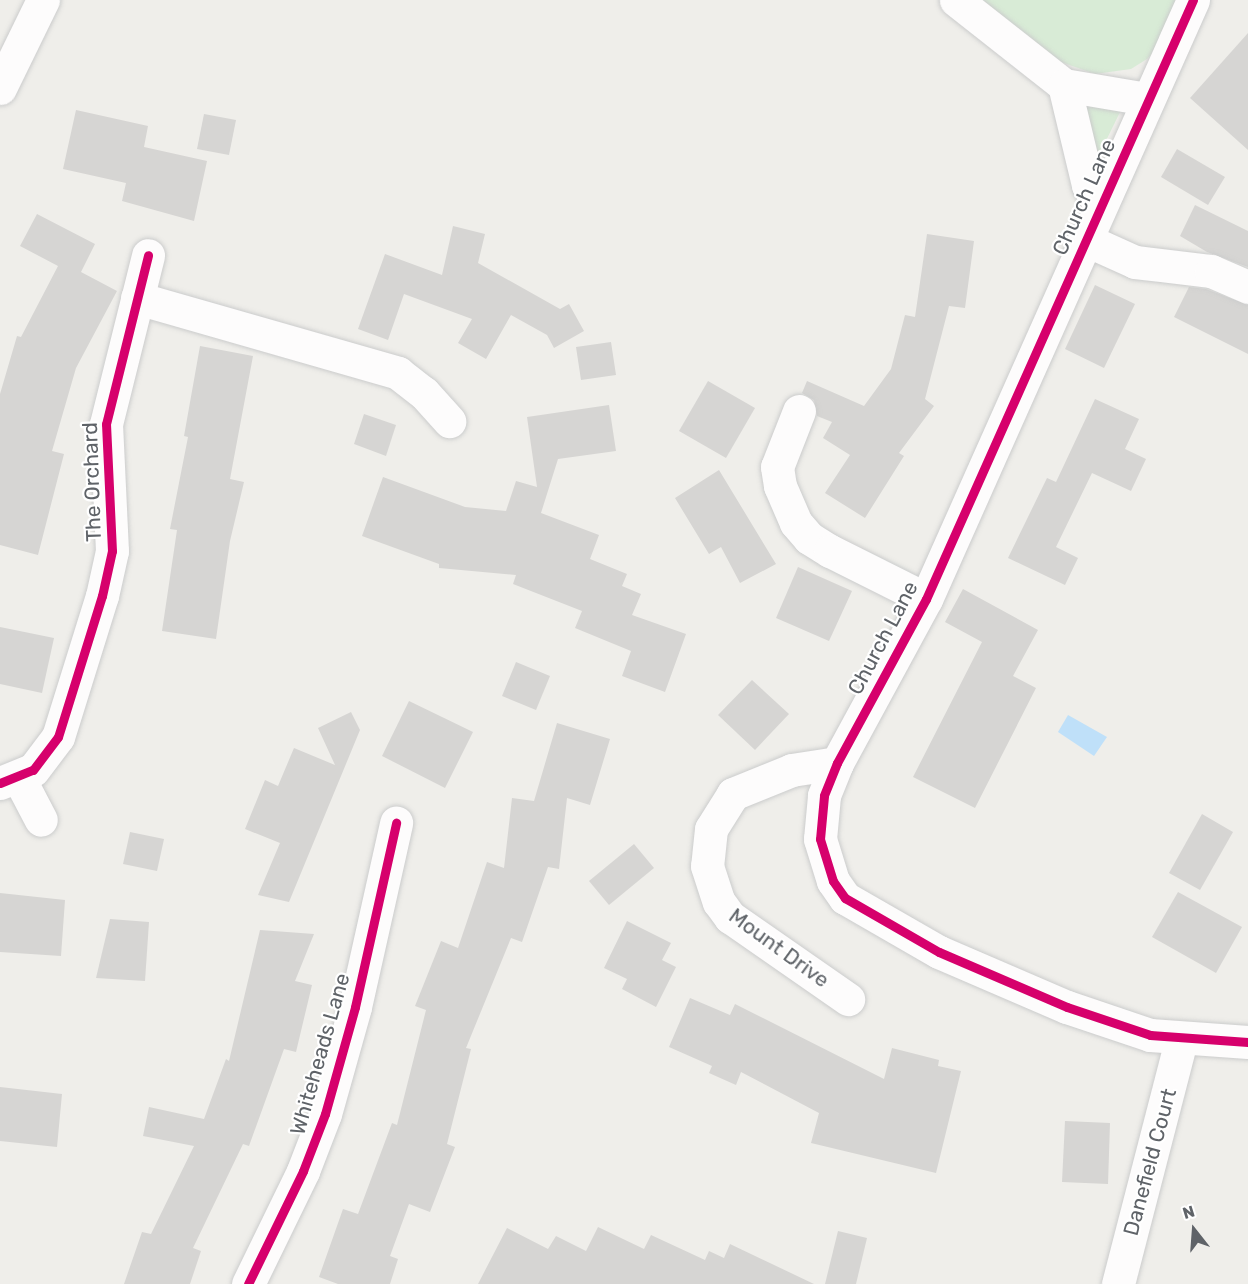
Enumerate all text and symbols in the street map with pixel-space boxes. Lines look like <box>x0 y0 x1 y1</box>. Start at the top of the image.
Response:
street label: Church Lane <box>1047 135 1121 259</box>
street label: The Orchard <box>77 422 107 542</box>
street label: Church Lane <box>843 577 923 699</box>
street label: Mount Drive <box>724 903 834 993</box>
street label: Whiteheads Lane <box>285 970 355 1138</box>
street label: Danefield Court <box>1118 1086 1182 1238</box>
north arrow <box>1164 1200 1224 1260</box>
text: N <box>1180 1202 1197 1223</box>

